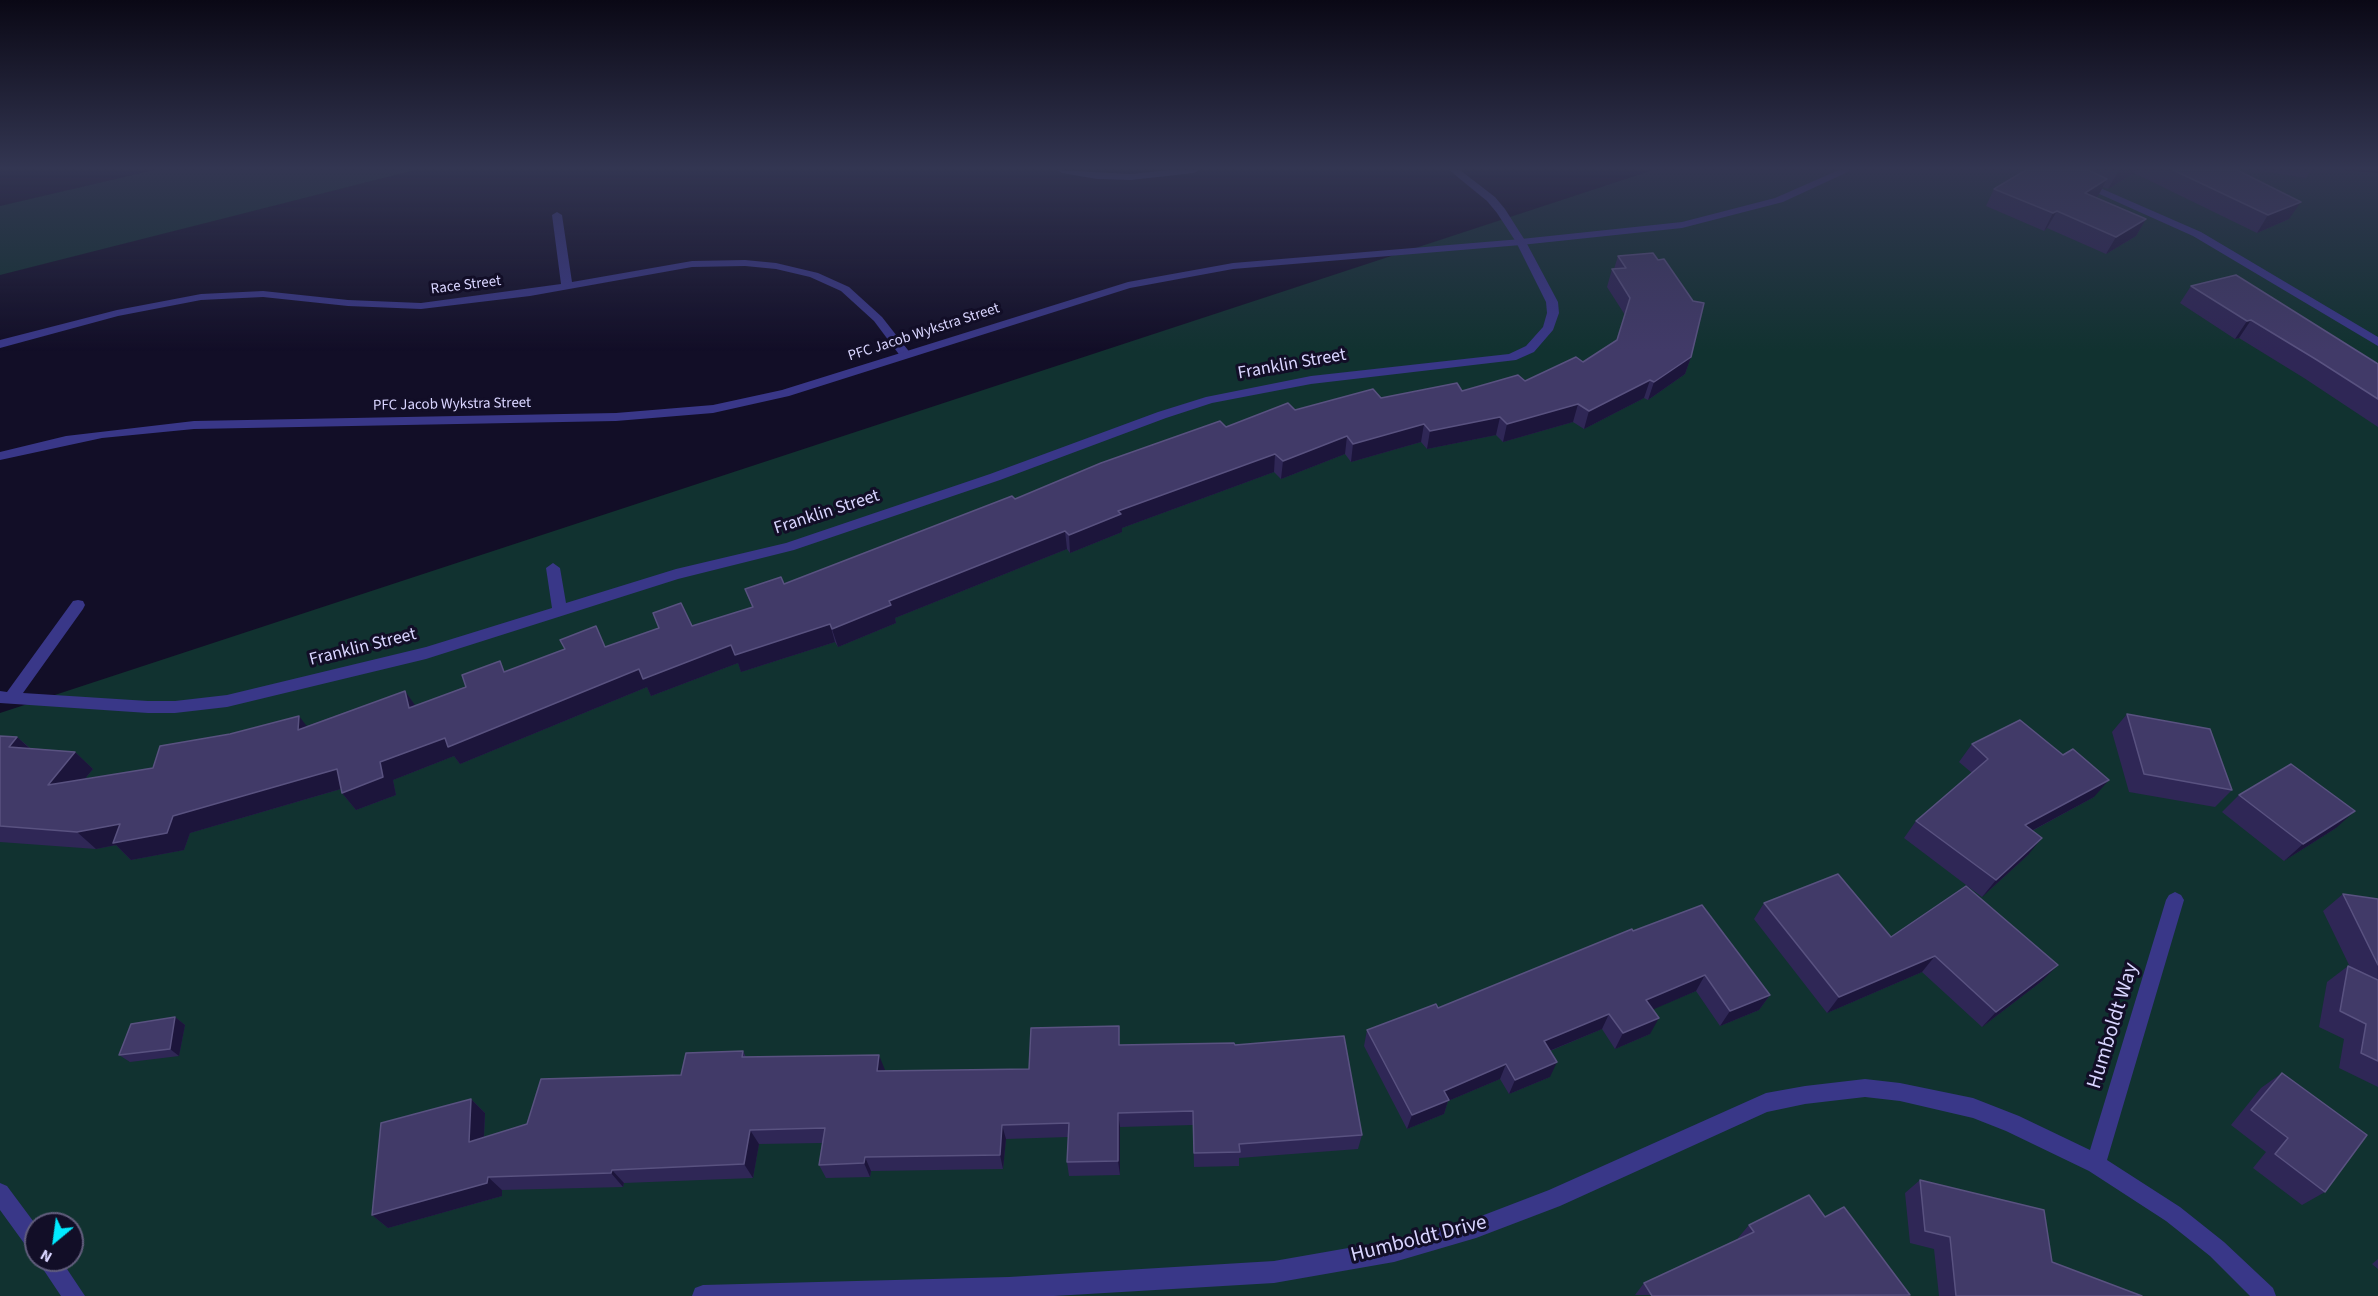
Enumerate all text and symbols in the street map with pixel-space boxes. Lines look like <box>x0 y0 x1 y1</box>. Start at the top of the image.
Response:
street label: Race Street <box>430 273 502 299</box>
street label: PFC Jacob Wykstra Street <box>846 300 1002 366</box>
street label: Franklin Street <box>1236 345 1348 385</box>
street label: PFC Jacob Wykstra Street <box>373 395 531 415</box>
street label: Franklin Street <box>771 486 883 540</box>
street label: Franklin Street <box>307 624 419 672</box>
street label: Humboldt Way <box>2083 960 2145 1092</box>
street label: Humboldt Drive <box>1348 1211 1490 1269</box>
north arrow <box>24 1212 84 1272</box>
text: N <box>36 1244 56 1268</box>

